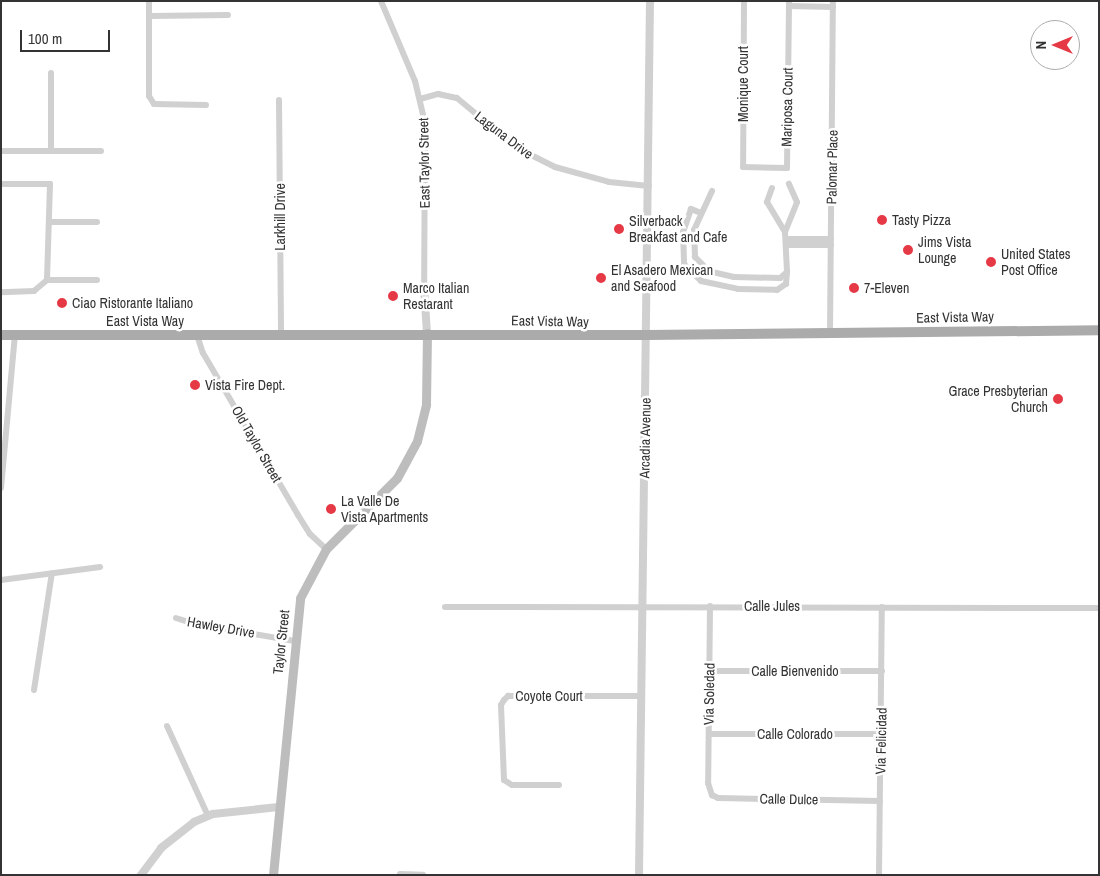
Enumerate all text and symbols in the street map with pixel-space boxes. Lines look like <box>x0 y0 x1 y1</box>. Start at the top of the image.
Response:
scale bar <box>22 20 112 52</box>
north arrow <box>1030 20 1080 70</box>
text: 100 m <box>28 28 62 49</box>
text: N <box>1032 41 1050 49</box>
street label: Monique Court <box>735 46 751 122</box>
street label: Mariposa Court <box>778 67 796 147</box>
street label: Laguna Drive <box>471 108 537 162</box>
street label: East Taylor Street <box>415 117 433 209</box>
street label: Palomar Place <box>823 130 841 204</box>
street label: Larkhill Drive <box>272 183 288 251</box>
place label: Tasty Pizza <box>892 212 951 228</box>
place label: Silverback Breakfast and Cafe <box>629 213 727 246</box>
marker: Tasty Pizza <box>876 214 888 226</box>
marker: Silverback Breakfast and Cafe <box>613 223 625 235</box>
place label: Jims Vista Lounge <box>918 234 971 266</box>
marker: Jims Vista Lounge <box>902 244 914 256</box>
place label: United States Post Office <box>1001 246 1071 278</box>
marker: United States Post Office <box>985 256 997 268</box>
place label: El Asadero Mexican and Seafood <box>611 262 714 294</box>
marker: El Asadero Mexican and Seafood <box>595 272 607 284</box>
place label: Marco Italian Restarant <box>403 280 469 312</box>
place label: 7-Eleven <box>864 280 909 296</box>
marker: 7-Eleven <box>848 282 860 294</box>
marker: Marco Italian Restarant <box>387 290 399 302</box>
place label: Ciao Ristorante Italiano <box>72 295 193 311</box>
marker: Ciao Ristorante Italiano <box>56 297 68 309</box>
street label: East Vista Way <box>916 308 994 326</box>
street label: East Vista Way <box>511 312 589 330</box>
street label: East Vista Way <box>106 313 184 329</box>
place label: Vista Fire Dept. <box>205 377 285 393</box>
marker: Vista Fire Dept. <box>189 379 201 391</box>
place label: Grace Presbyterian Church <box>948 383 1048 416</box>
marker: Grace Presbyterian Church <box>1052 393 1064 405</box>
street label: Arcadia Avenue <box>636 397 654 479</box>
street label: Old Taylor Street <box>228 403 286 485</box>
place label: La Valle De Vista Apartments <box>341 493 429 526</box>
marker: La Valle De Vista Apartments <box>325 503 337 515</box>
street label: Calle Jules <box>744 598 800 614</box>
street label: Taylor Street <box>269 609 293 675</box>
street label: Hawley Drive <box>186 613 256 641</box>
street label: Via Soledad <box>700 663 718 725</box>
street label: Calle Bienvenido <box>751 663 839 679</box>
street label: Coyote Court <box>515 688 583 704</box>
street label: Via Felicidad <box>872 707 890 775</box>
street label: Calle Colorado <box>757 726 833 742</box>
street label: Calle Dulce <box>760 790 818 808</box>

